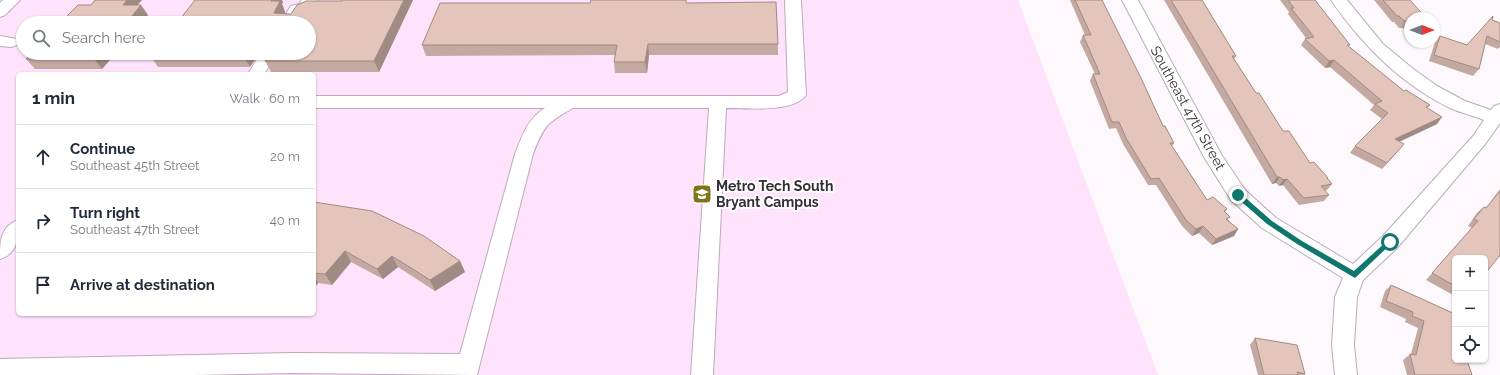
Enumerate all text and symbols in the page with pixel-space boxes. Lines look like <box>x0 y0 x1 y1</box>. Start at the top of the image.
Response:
north arrow <box>1404 12 1440 48</box>
search box <box>16 16 316 60</box>
icon: search <box>30 27 52 49</box>
text: Search here <box>62 29 145 47</box>
street label: Southeast 47th Street <box>1147 43 1229 173</box>
text: 1 min <box>32 88 75 108</box>
text: Walk · 60 m <box>229 91 300 106</box>
text: Continue <box>70 140 135 158</box>
icon: ahead <box>32 146 54 168</box>
text: 20 m <box>270 149 300 164</box>
text: Southeast 45th Street <box>70 158 199 173</box>
place label: Metro Tech South Bryant Campus <box>716 178 833 210</box>
school or university icon: Metro Tech South Bryant Campus <box>691 183 713 205</box>
route end <box>1229 186 1247 204</box>
text: Turn right <box>70 204 140 222</box>
icon: right <box>32 210 54 232</box>
text: 40 m <box>270 213 300 228</box>
text: Southeast 47th Street <box>70 222 199 237</box>
route start <box>1381 233 1399 251</box>
map controls <box>1452 255 1488 363</box>
button: + <box>1452 255 1488 291</box>
icon: arrive <box>32 274 54 296</box>
text: Arrive at destination <box>70 276 215 294</box>
button: − <box>1452 291 1488 327</box>
button: locate <box>1452 327 1488 363</box>

